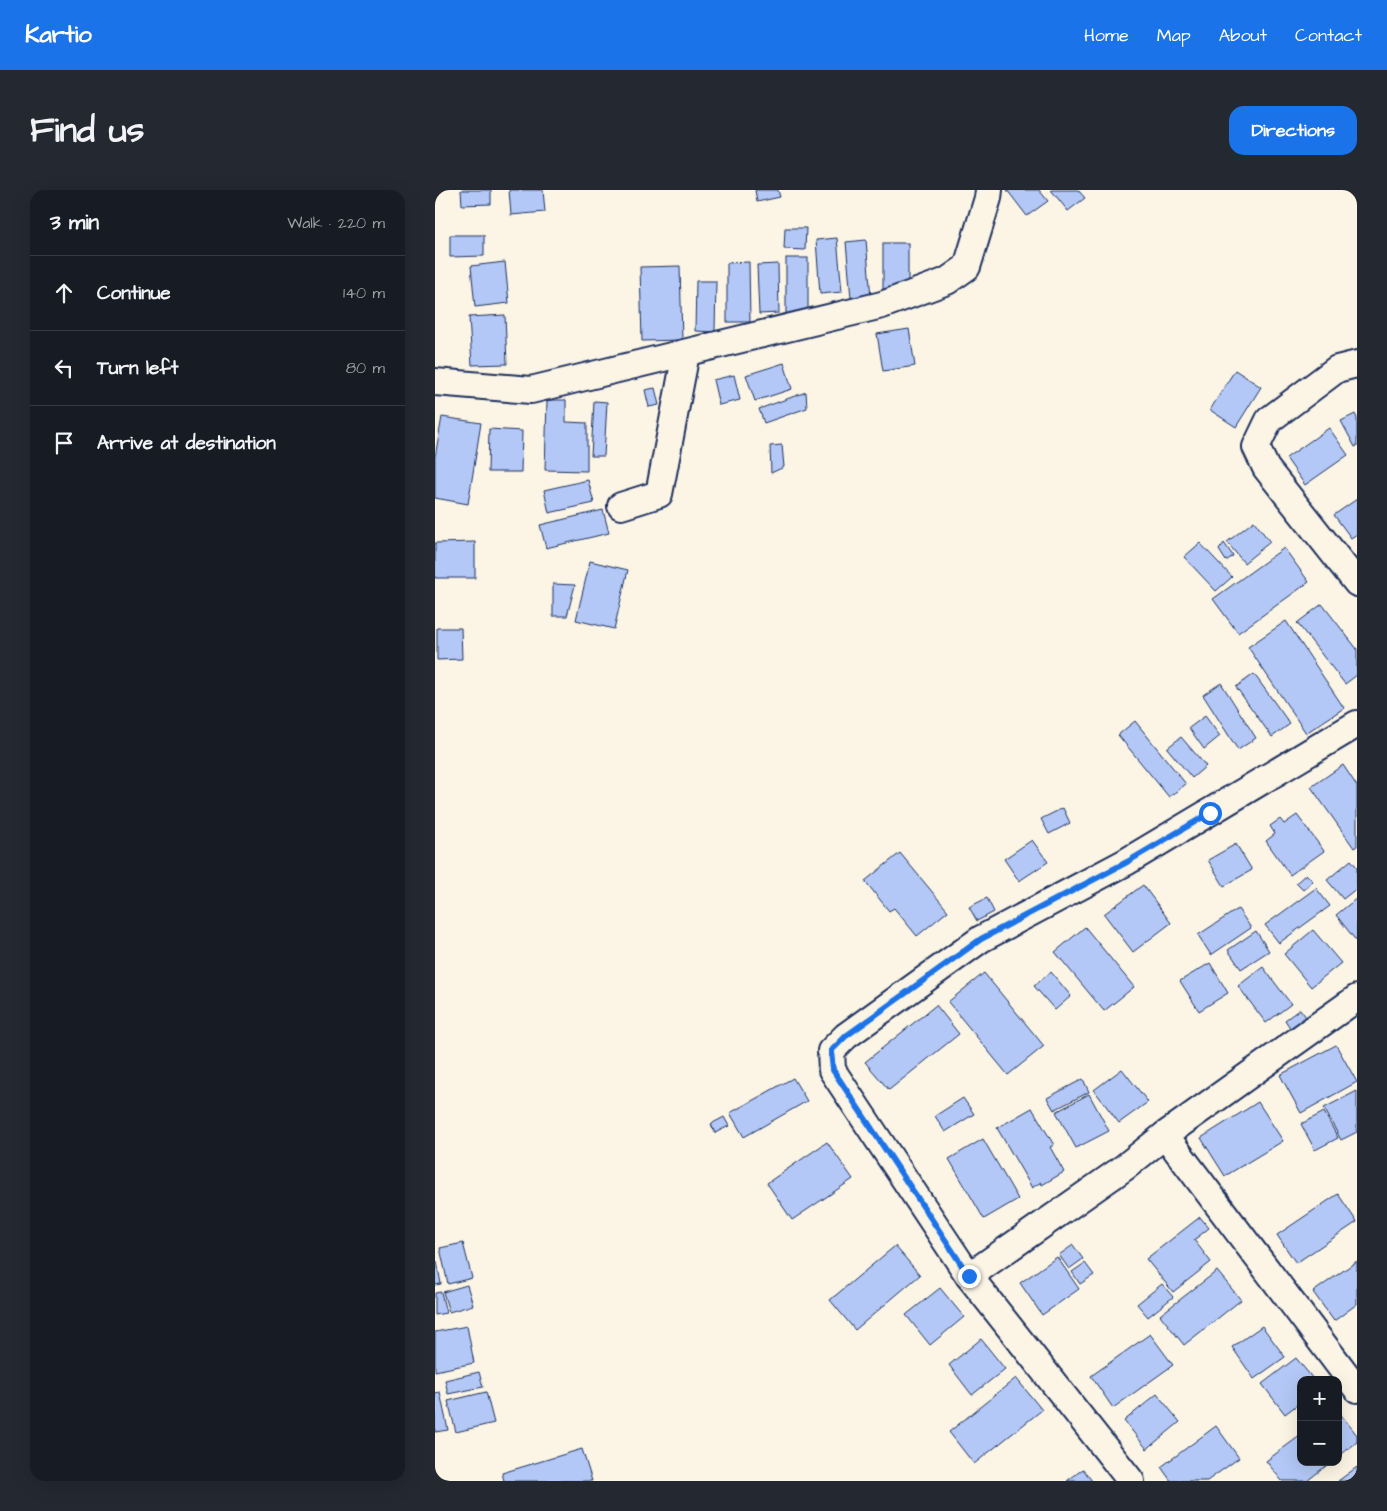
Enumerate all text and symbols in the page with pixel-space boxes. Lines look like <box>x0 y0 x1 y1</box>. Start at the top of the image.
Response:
text: Kartio <box>25 18 92 52</box>
text: Home <box>1084 23 1129 48</box>
text: Map <box>1157 23 1191 48</box>
text: About <box>1219 23 1267 48</box>
text: Contact <box>1295 23 1362 48</box>
text: Find us <box>30 106 144 155</box>
button: Directions <box>1229 106 1357 155</box>
text: 3 min <box>50 208 99 237</box>
text: Walk · 220 m <box>287 212 385 234</box>
icon: ahead <box>50 279 78 307</box>
text: Continue <box>97 280 171 307</box>
text: 140 m <box>343 282 385 304</box>
icon: left <box>50 354 78 382</box>
text: Turn left <box>97 355 178 382</box>
text: 80 m <box>346 357 385 379</box>
icon: arrive <box>50 429 78 457</box>
text: Arrive at destination <box>97 430 276 457</box>
route start <box>1199 802 1222 825</box>
route end <box>958 1265 981 1288</box>
map controls <box>1297 1376 1342 1466</box>
button: + <box>1297 1376 1342 1421</box>
button: − <box>1297 1421 1342 1466</box>

